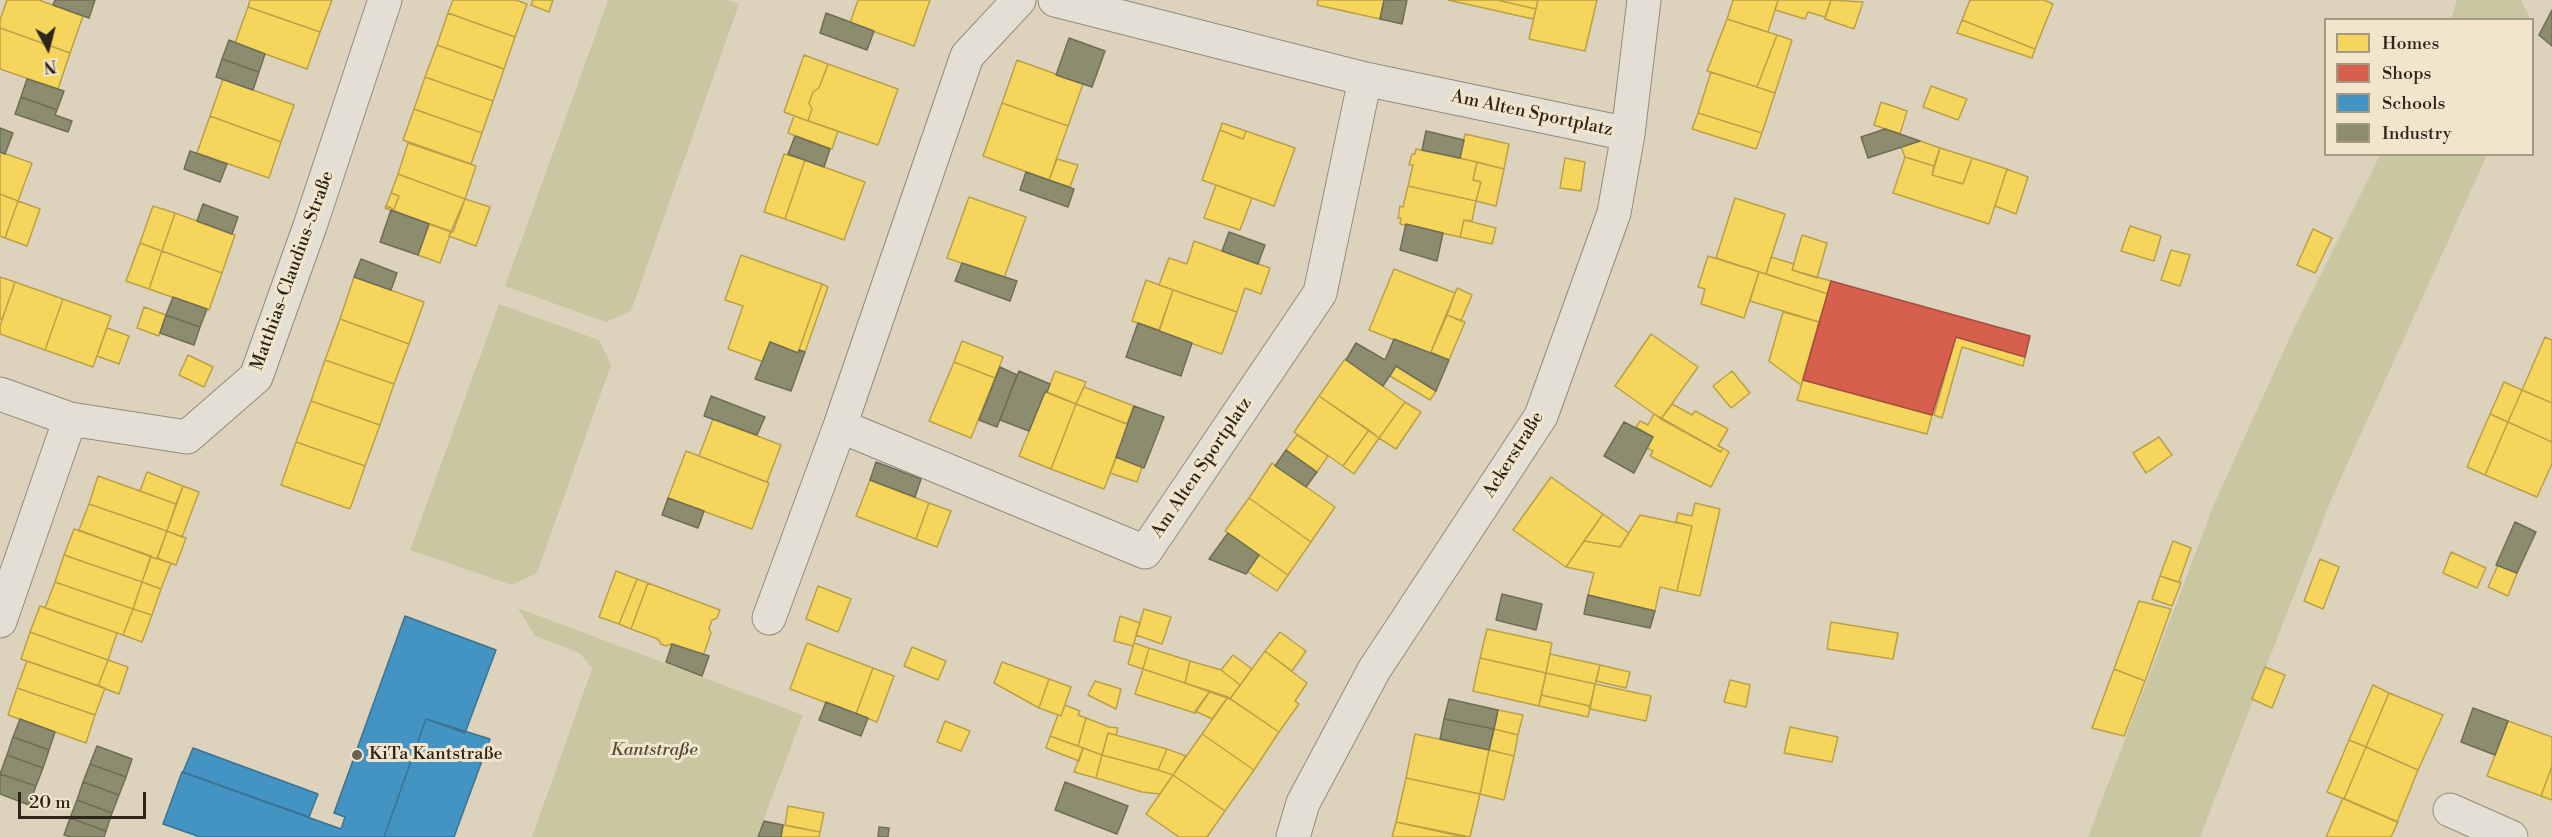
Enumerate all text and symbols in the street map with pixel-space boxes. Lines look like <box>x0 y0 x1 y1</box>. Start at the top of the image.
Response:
north arrow <box>18 18 78 78</box>
legend <box>2324 18 2534 156</box>
text: Homes <box>2382 32 2439 55</box>
text: N <box>43 55 58 77</box>
text: Shops <box>2382 62 2431 85</box>
street label: Am Alten Sportplatz <box>1449 86 1615 142</box>
text: Schools <box>2382 92 2445 115</box>
text: Industry <box>2382 122 2452 145</box>
street label: Matthias-Claudius-Straße <box>247 168 339 374</box>
street label: Am Alten Sportplatz <box>1147 394 1257 542</box>
street label: Ackerstraße <box>1479 408 1549 502</box>
park label: Kantstraße <box>610 740 698 762</box>
place label: KiTa Kantstraße <box>369 744 503 766</box>
marker: KiTa Kantstraße <box>350 748 364 762</box>
scale bar <box>21 780 148 818</box>
text: 20 m <box>29 791 71 814</box>

